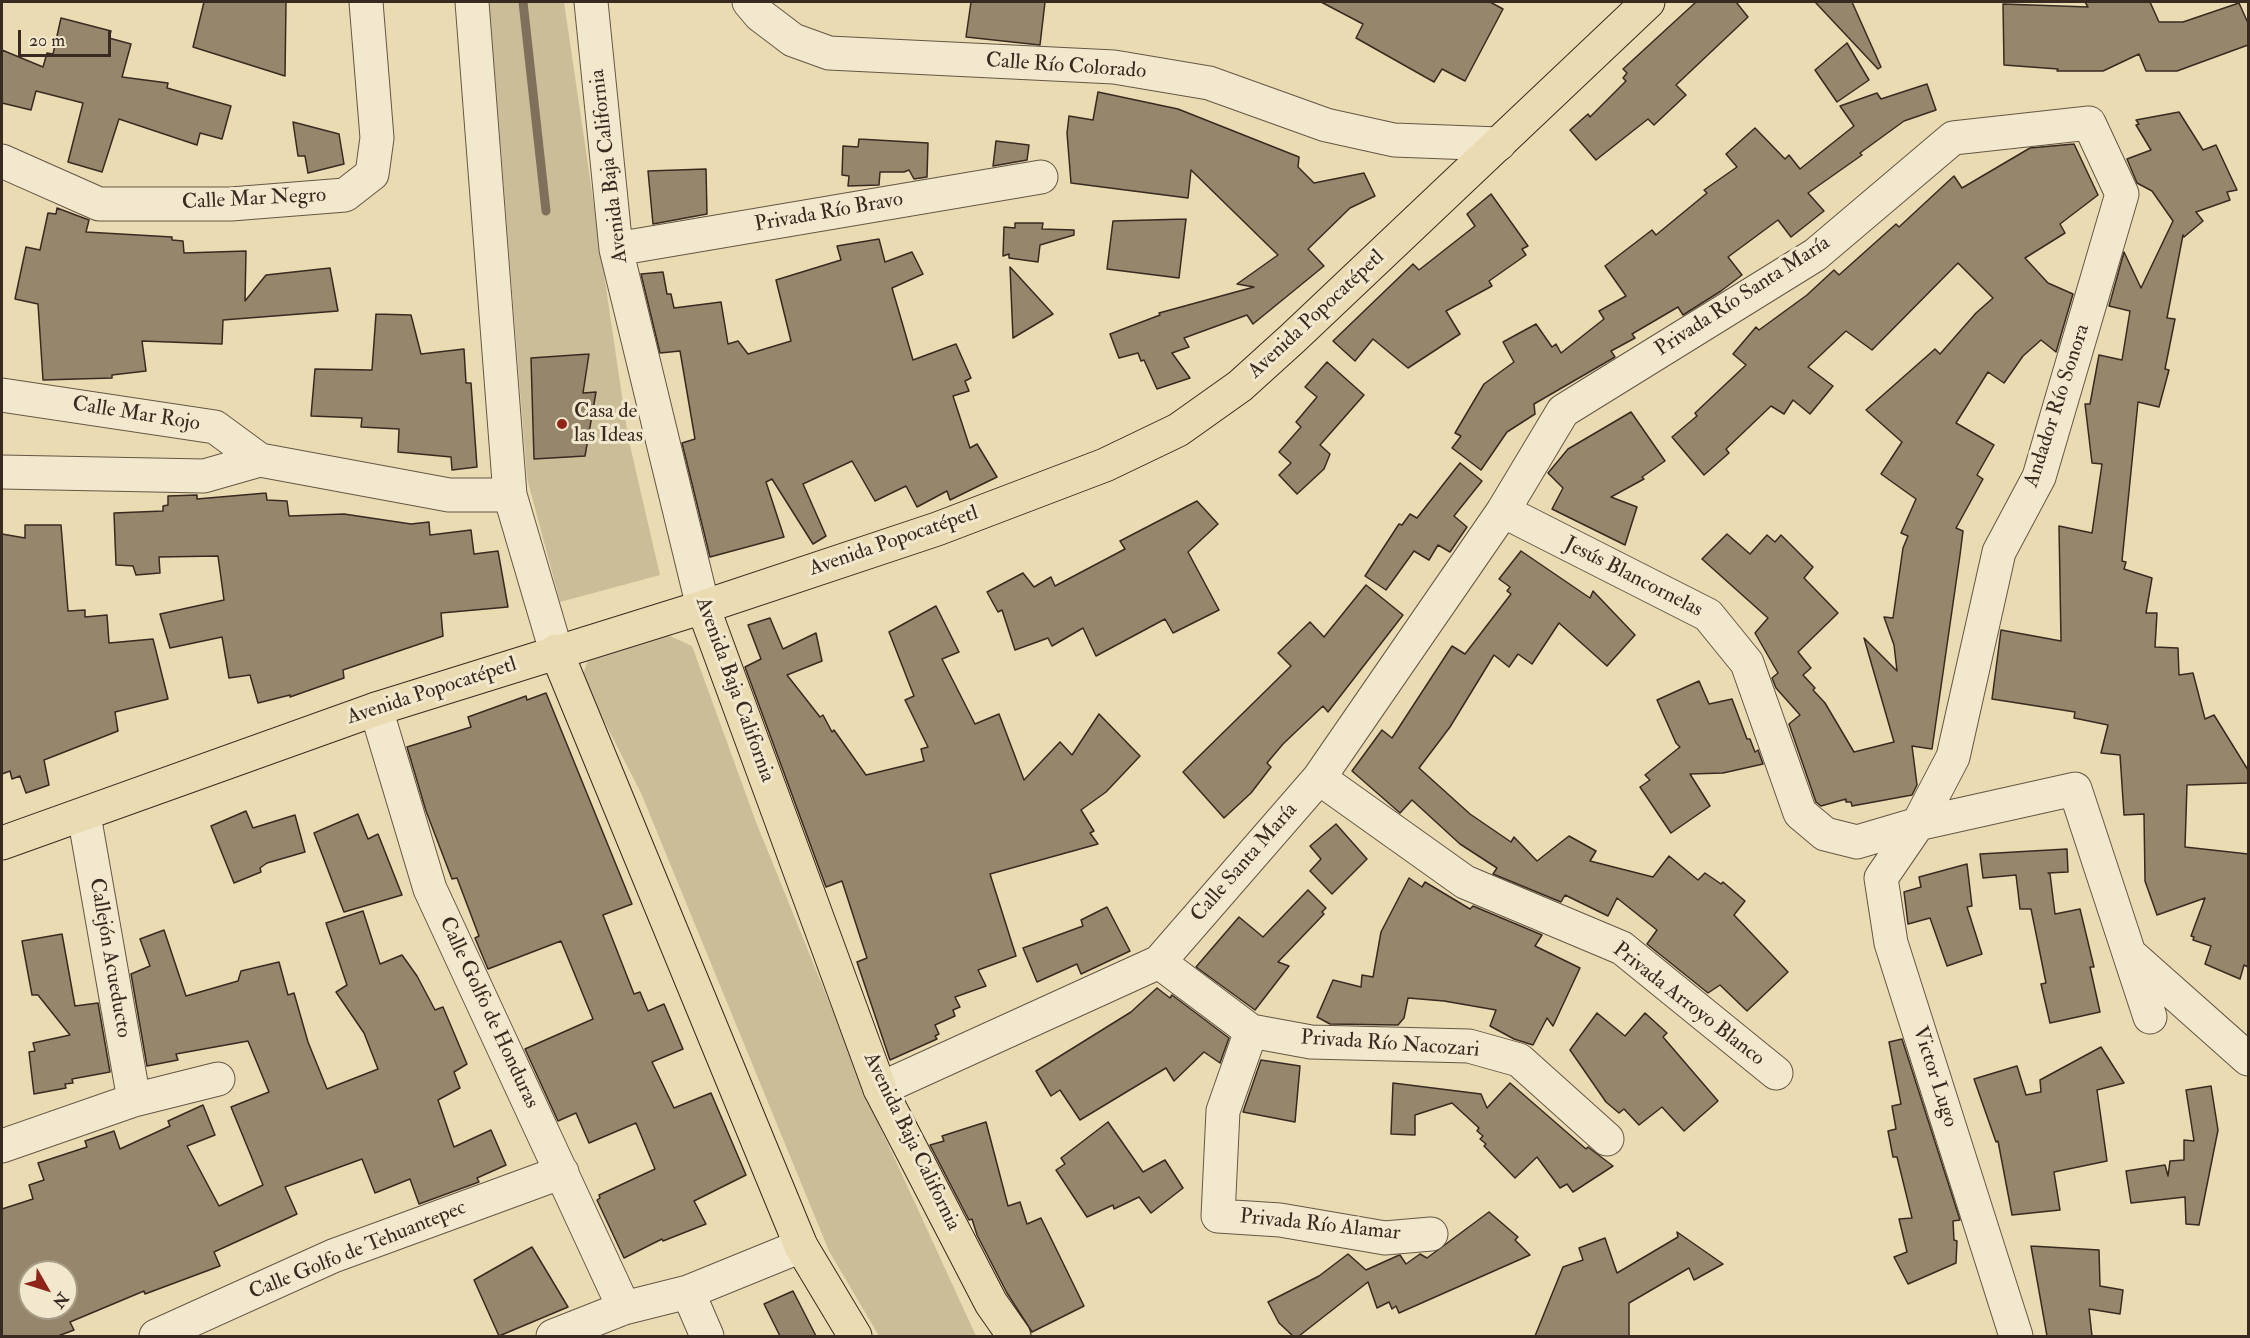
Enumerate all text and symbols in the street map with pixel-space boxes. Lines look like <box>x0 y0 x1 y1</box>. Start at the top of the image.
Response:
scale bar <box>21 18 114 56</box>
text: 20 m <box>29 29 65 52</box>
street label: Calle Río Colorado <box>985 49 1147 85</box>
street label: Avenida Baja California <box>586 68 634 264</box>
street label: Calle Mar Negro <box>181 184 327 216</box>
street label: Privada Río Bravo <box>753 188 905 238</box>
street label: Privada Río Santa María <box>1651 231 1835 363</box>
street label: Avenida Popocatépetl <box>1244 245 1390 385</box>
street label: Andador Río Sonora <box>2020 321 2096 491</box>
street label: Calle Mar Rojo <box>70 392 202 438</box>
place label: Casa de las Ideas <box>574 399 643 449</box>
marker: Casa de las Ideas <box>555 417 569 431</box>
street label: Avenida Popocatépetl <box>806 501 982 583</box>
street label: Jesús Blancornelas <box>1559 532 1707 624</box>
street label: Avenida Baja California <box>689 594 779 786</box>
street label: Avenida Popocatépetl <box>344 653 520 731</box>
street label: Calle Santa María <box>1186 798 1304 928</box>
street label: Callejón Acueducto <box>83 876 135 1040</box>
street label: Calle Golfo de Honduras <box>433 913 543 1113</box>
street label: Privada Arroyo Blanco <box>1607 938 1769 1072</box>
street label: Victor Lugo <box>1906 1023 1962 1131</box>
street label: Privada Río Nacozari <box>1300 1026 1480 1064</box>
street label: Avenida Baja California <box>857 1049 965 1235</box>
street label: Calle Golfo de Tehuantepec <box>246 1196 470 1306</box>
street label: Privada Río Alamar <box>1238 1205 1402 1247</box>
north arrow <box>18 1260 78 1320</box>
text: N <box>48 1288 73 1312</box>

